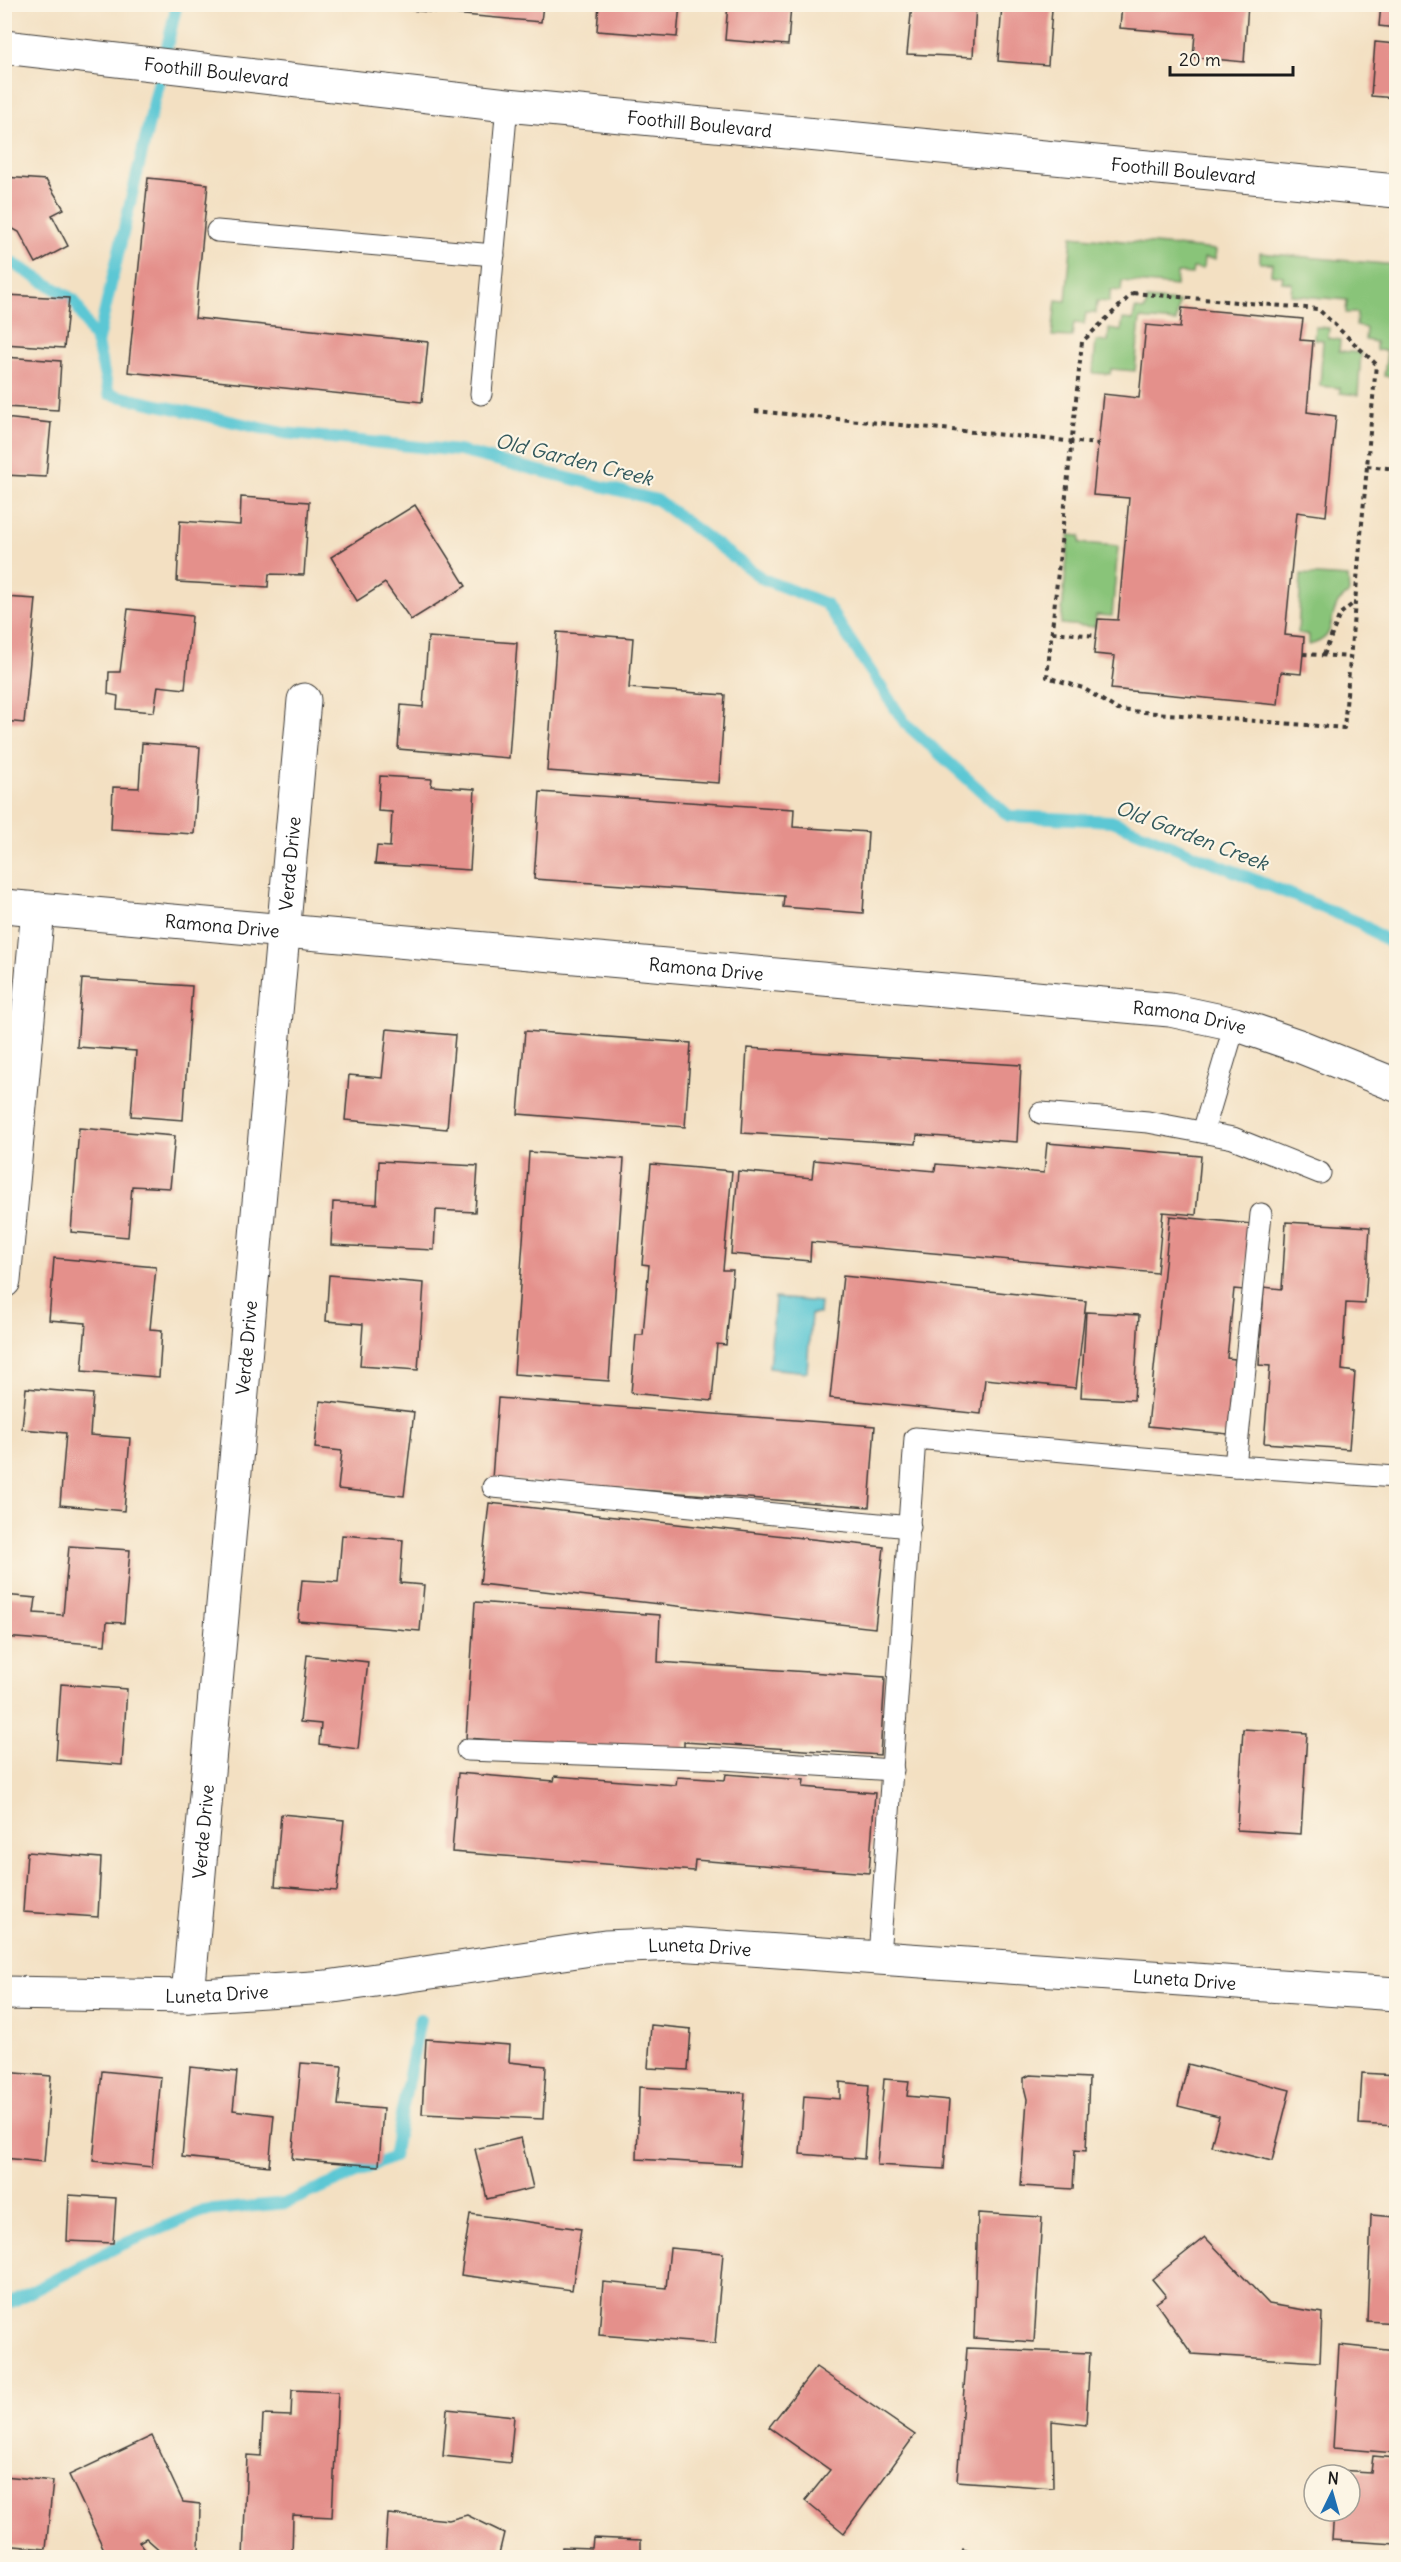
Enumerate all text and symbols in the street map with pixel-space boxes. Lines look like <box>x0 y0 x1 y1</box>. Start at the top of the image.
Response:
scale bar <box>1170 39 1293 77</box>
text: 20 m <box>1179 48 1221 71</box>
street label: Foothill Boulevard <box>143 52 290 91</box>
street label: Foothill Boulevard <box>626 105 774 142</box>
street label: Foothill Boulevard <box>1110 152 1257 189</box>
water label: Old Garden Creek <box>493 427 657 491</box>
water label: Old Garden Creek <box>1112 794 1274 876</box>
street label: Verde Drive <box>274 815 305 912</box>
street label: Ramona Drive <box>164 909 281 942</box>
street label: Ramona Drive <box>648 952 765 985</box>
street label: Ramona Drive <box>1132 995 1250 1039</box>
street label: Verde Drive <box>230 1299 262 1396</box>
street label: Verde Drive <box>187 1784 218 1880</box>
street label: Luneta Drive <box>648 1932 752 1961</box>
street label: Luneta Drive <box>1132 1964 1237 1994</box>
street label: Luneta Drive <box>165 1979 269 2008</box>
north arrow <box>1302 2463 1362 2523</box>
text: N <box>1327 2468 1340 2489</box>

